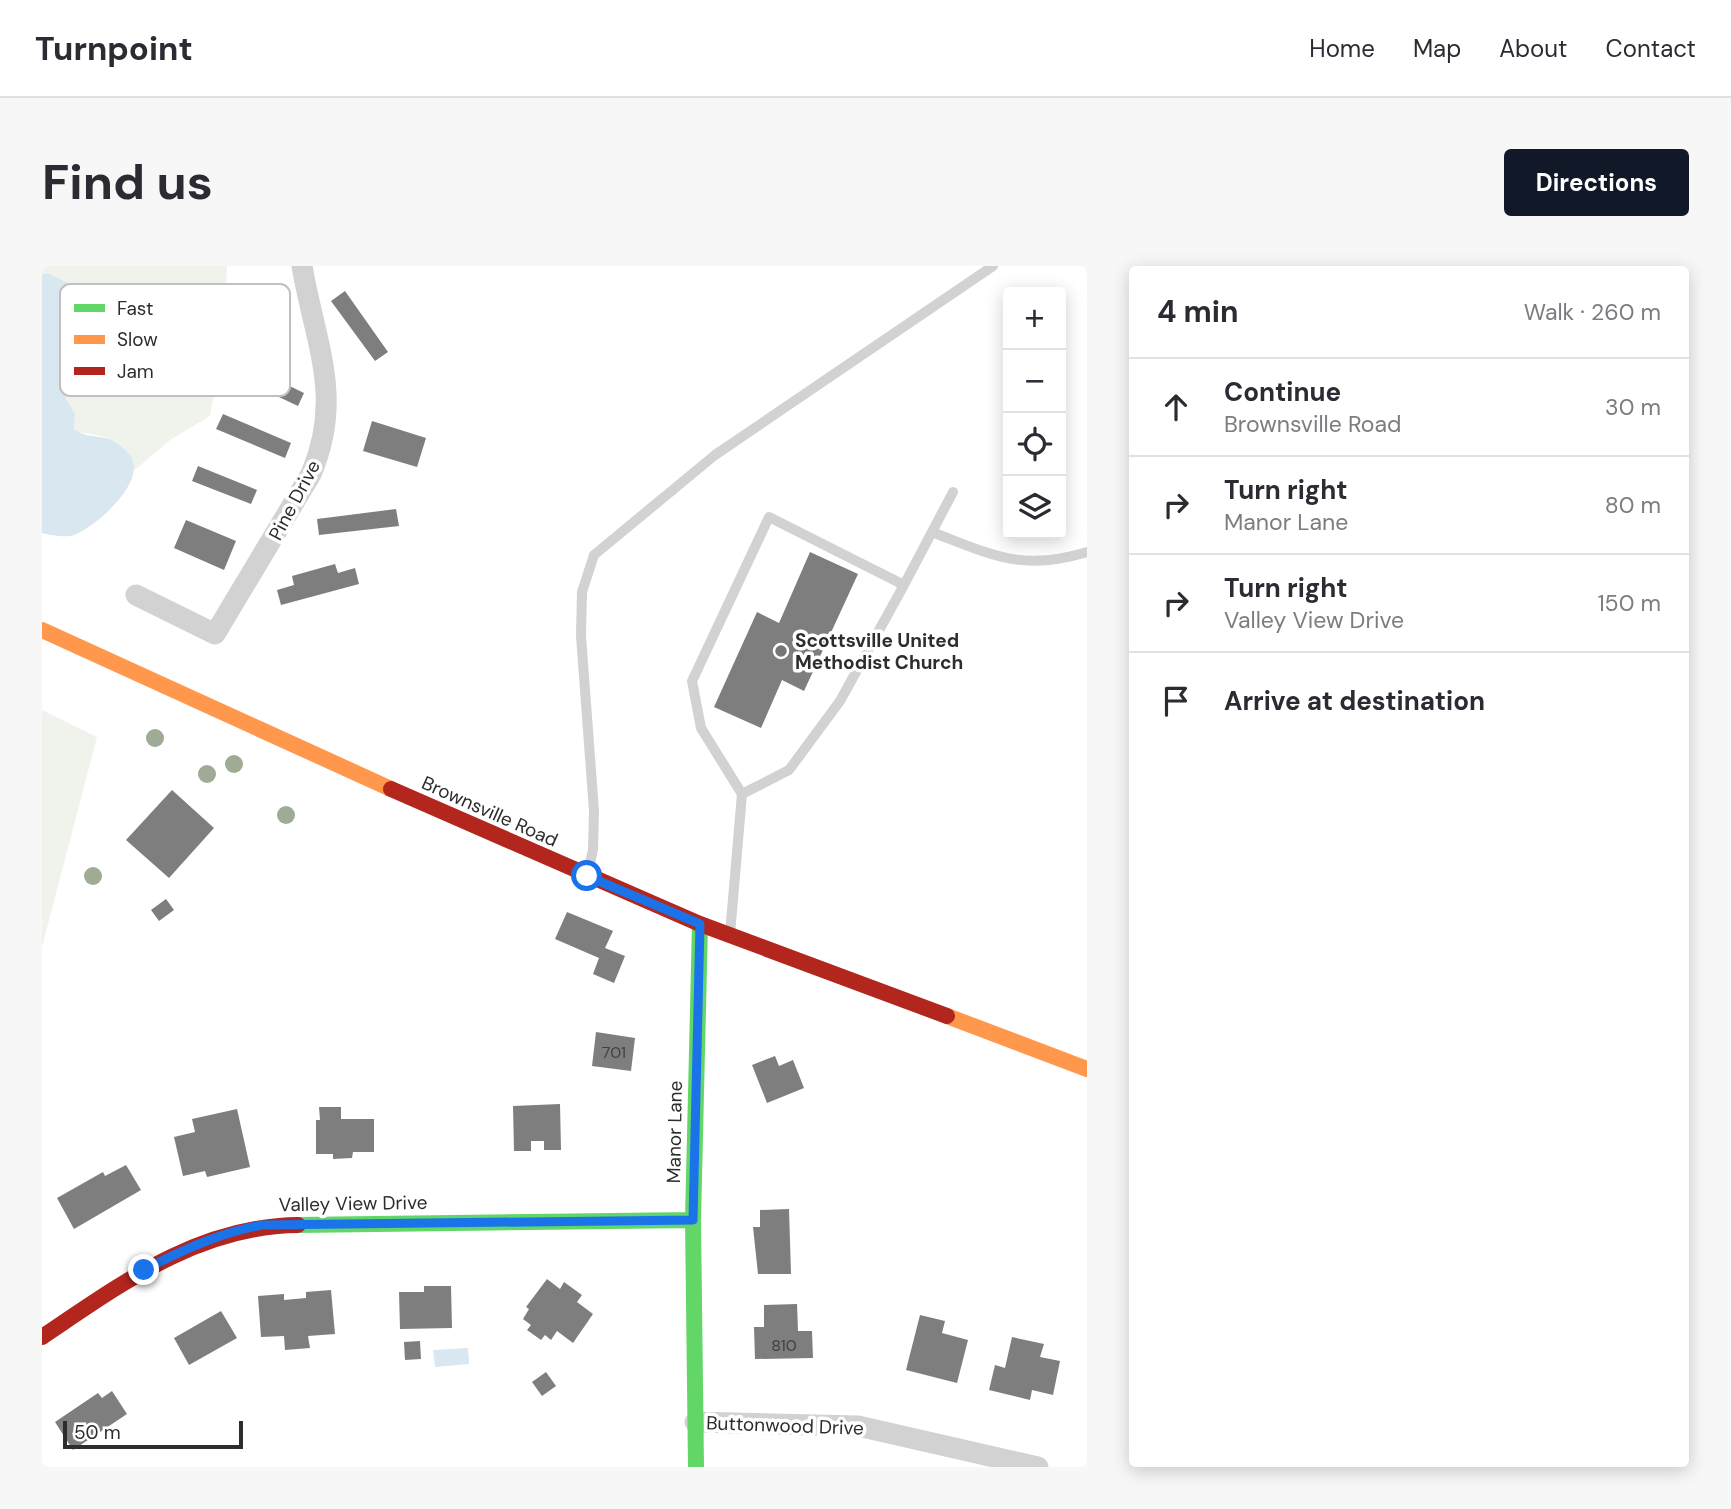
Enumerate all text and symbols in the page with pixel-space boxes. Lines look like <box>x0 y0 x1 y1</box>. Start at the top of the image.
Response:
text: Turnpoint <box>35 27 193 70</box>
text: Home <box>1309 33 1375 64</box>
text: Map <box>1413 33 1461 64</box>
text: About <box>1499 33 1568 64</box>
text: Contact <box>1606 33 1696 64</box>
button: Directions <box>1504 149 1689 216</box>
text: Find us <box>42 150 213 214</box>
legend <box>60 284 290 396</box>
map controls <box>1003 287 1066 539</box>
button: + <box>1003 287 1066 350</box>
text: 4 min <box>1157 292 1239 331</box>
text: Fast <box>117 296 153 321</box>
text: Walk · 260 m <box>1524 297 1661 327</box>
text: Slow <box>117 327 158 352</box>
button: − <box>1003 350 1066 413</box>
text: Jam <box>117 359 154 384</box>
text: Continue <box>1224 375 1341 409</box>
icon: ahead <box>1157 388 1195 426</box>
text: 30 m <box>1605 392 1661 422</box>
text: Brownsville Road <box>1224 409 1401 439</box>
button: locate <box>1003 413 1066 476</box>
street label: Pine Drive <box>263 456 326 545</box>
text: Turn right <box>1224 473 1348 507</box>
button: layers <box>1003 476 1066 539</box>
icon: right <box>1157 486 1195 524</box>
text: 80 m <box>1605 490 1661 520</box>
text: Manor Lane <box>1224 507 1348 537</box>
text: Turn right <box>1224 571 1348 605</box>
icon: right <box>1157 584 1195 622</box>
text: 150 m <box>1597 588 1661 618</box>
text: Valley View Drive <box>1224 605 1404 635</box>
place label: Scottsville United Methodist Church <box>795 628 963 675</box>
marker: Scottsville United Methodist Church <box>773 643 789 659</box>
icon: arrive <box>1157 682 1195 720</box>
text: Arrive at destination <box>1224 684 1485 718</box>
street label: Brownsville Road <box>418 770 562 853</box>
route start <box>571 860 602 891</box>
house number: 701 <box>602 1042 626 1063</box>
street label: Manor Lane <box>661 1080 688 1184</box>
street label: Valley View Drive <box>278 1190 428 1217</box>
route end <box>128 1254 159 1285</box>
house number: 810 <box>771 1335 797 1356</box>
street label: Buttonwood Drive <box>706 1410 864 1441</box>
scale bar <box>63 1418 243 1450</box>
text: 50 m <box>74 1420 121 1445</box>

